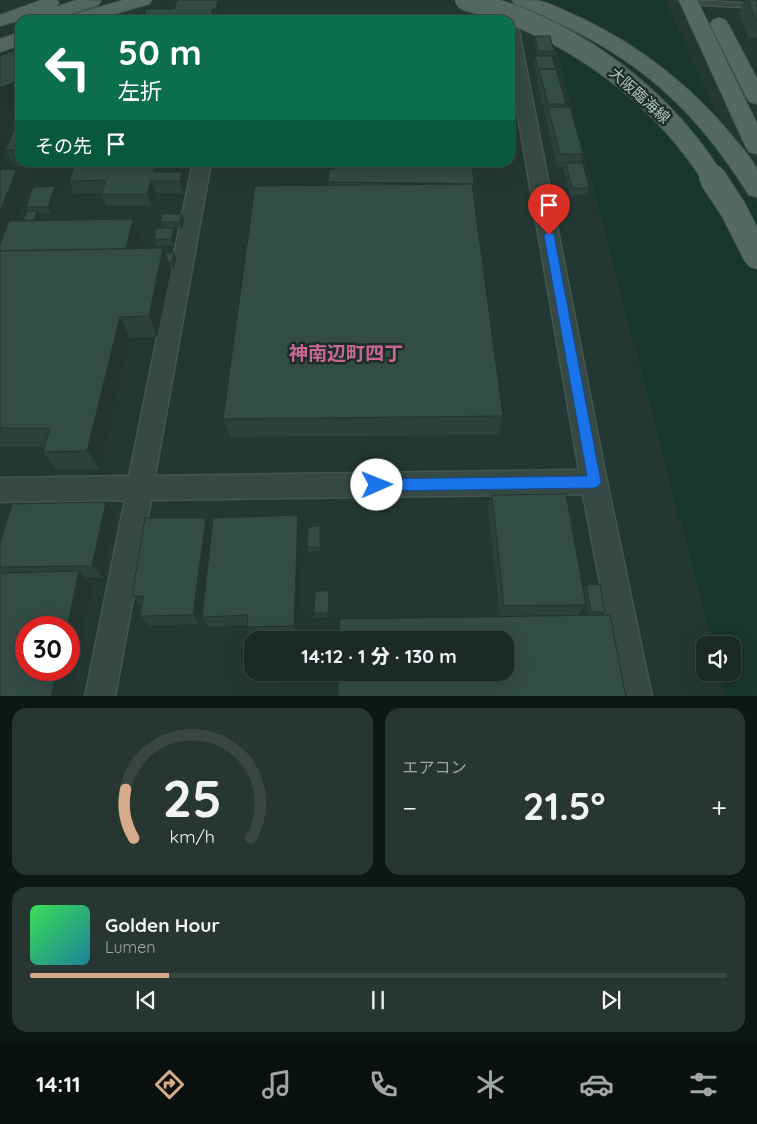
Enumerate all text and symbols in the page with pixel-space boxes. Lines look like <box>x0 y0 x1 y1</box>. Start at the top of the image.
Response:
text: 50 m <box>118 30 202 74</box>
icon: left <box>35 35 100 100</box>
street label: 大阪臨海線 <box>606 63 674 127</box>
text: 左折 <box>118 77 162 105</box>
icon: arrive <box>102 130 130 158</box>
text: その先 <box>35 134 92 158</box>
pin <box>528 184 570 235</box>
icon: arrive <box>535 191 563 219</box>
district label: 神南辺町四丁 <box>289 341 403 365</box>
position arrow <box>350 458 402 510</box>
speed limit sign: 30 <box>15 616 80 681</box>
map controls <box>696 636 741 681</box>
button: sound <box>696 636 741 681</box>
text: 14:12 · 1 分 · 130 m <box>301 644 457 668</box>
text: エアコン <box>403 757 467 777</box>
text: 25 <box>162 765 222 830</box>
text: 21.5° <box>523 782 605 830</box>
text: − <box>403 790 417 825</box>
text: + <box>711 790 727 825</box>
text: km/h <box>170 825 215 847</box>
text: Golden Hour <box>105 913 220 937</box>
text: Lumen <box>105 937 156 957</box>
icon: previous <box>132 986 160 1014</box>
icon: pause <box>364 986 392 1014</box>
icon: next <box>597 986 625 1014</box>
icon: directions <box>152 1067 187 1102</box>
icon: music <box>259 1067 294 1102</box>
icon: phone <box>366 1067 401 1102</box>
icon: climate <box>473 1067 508 1102</box>
icon: car <box>579 1067 614 1102</box>
icon: filters <box>686 1067 721 1102</box>
text: 14:11 <box>36 1070 81 1098</box>

